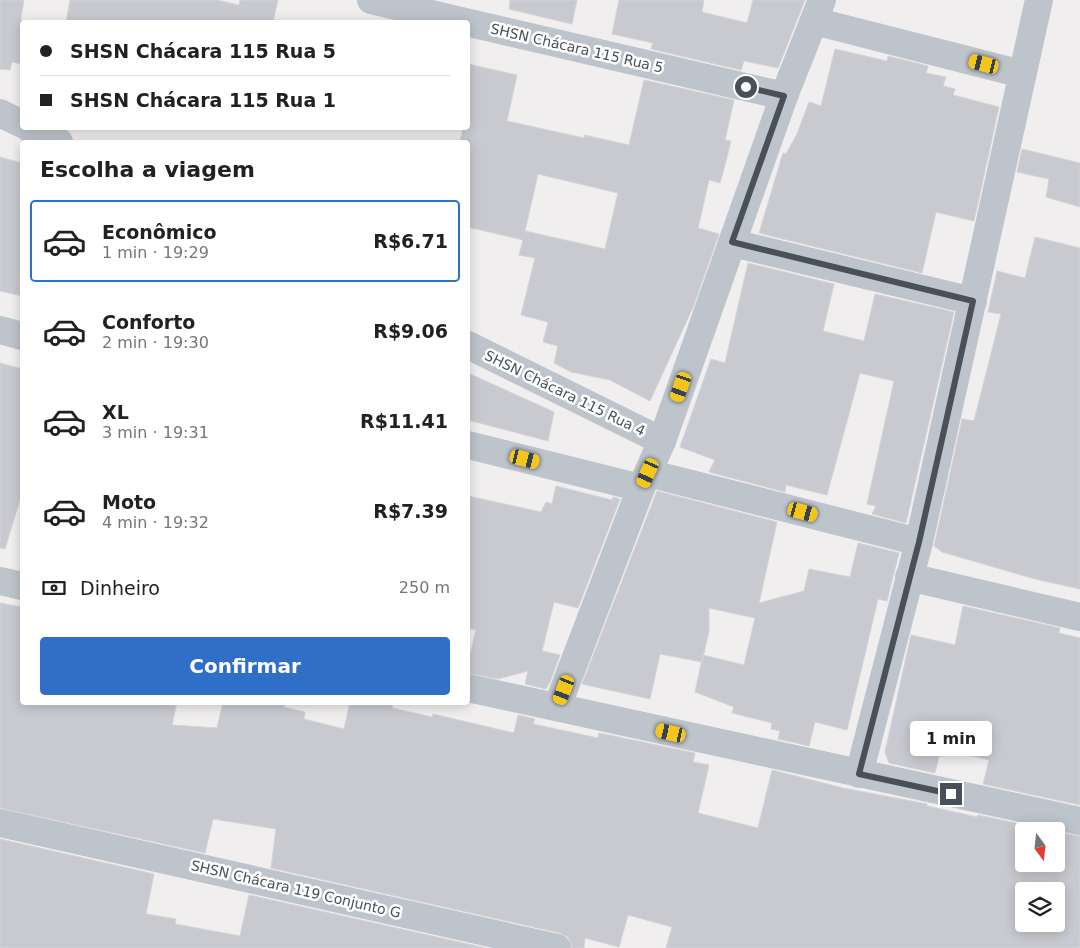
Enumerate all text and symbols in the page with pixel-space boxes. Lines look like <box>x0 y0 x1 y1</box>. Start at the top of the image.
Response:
street label: SHSN Chácara 115 Rua 5 <box>489 20 665 76</box>
text: SHSN Chácara 115 Rua 5 <box>70 40 336 62</box>
car <box>967 53 1000 75</box>
route start <box>735 76 757 98</box>
text: SHSN Chácara 115 Rua 1 <box>70 89 336 111</box>
text: Escolha a viagem <box>40 157 255 182</box>
icon: car <box>42 219 87 264</box>
text: Econômico <box>102 221 217 243</box>
text: R$6.71 <box>373 230 448 252</box>
text: 1 min · 19:29 <box>102 243 209 262</box>
icon: car <box>42 309 87 354</box>
text: Conforto <box>102 311 195 333</box>
text: R$9.06 <box>373 320 448 342</box>
text: 2 min · 19:30 <box>102 333 209 352</box>
street label: SHSN Chácara 115 Rua 4 <box>482 347 648 439</box>
car <box>669 370 692 404</box>
icon: car <box>42 399 87 444</box>
text: XL <box>102 401 129 423</box>
text: R$11.41 <box>360 410 448 432</box>
text: 3 min · 19:31 <box>102 423 209 442</box>
car <box>508 448 541 470</box>
car <box>635 456 660 490</box>
icon: car <box>42 489 87 534</box>
text: Moto <box>102 491 156 513</box>
text: R$7.39 <box>373 500 448 522</box>
car <box>786 501 819 523</box>
text: 4 min · 19:32 <box>102 513 209 532</box>
icon: cash <box>40 574 68 602</box>
text: Dinheiro <box>80 577 160 599</box>
text: 250 m <box>399 578 450 597</box>
button: Confirmar <box>40 637 450 695</box>
car <box>551 673 576 707</box>
car <box>654 722 687 744</box>
callout: 1 min <box>910 722 992 756</box>
text: 1 min <box>926 729 976 748</box>
route end <box>940 783 962 805</box>
north arrow <box>1015 822 1065 872</box>
map controls <box>1015 822 1065 932</box>
street label: SHSN Chácara 119 Conjunto G <box>190 857 402 921</box>
button: layers <box>1015 882 1065 932</box>

